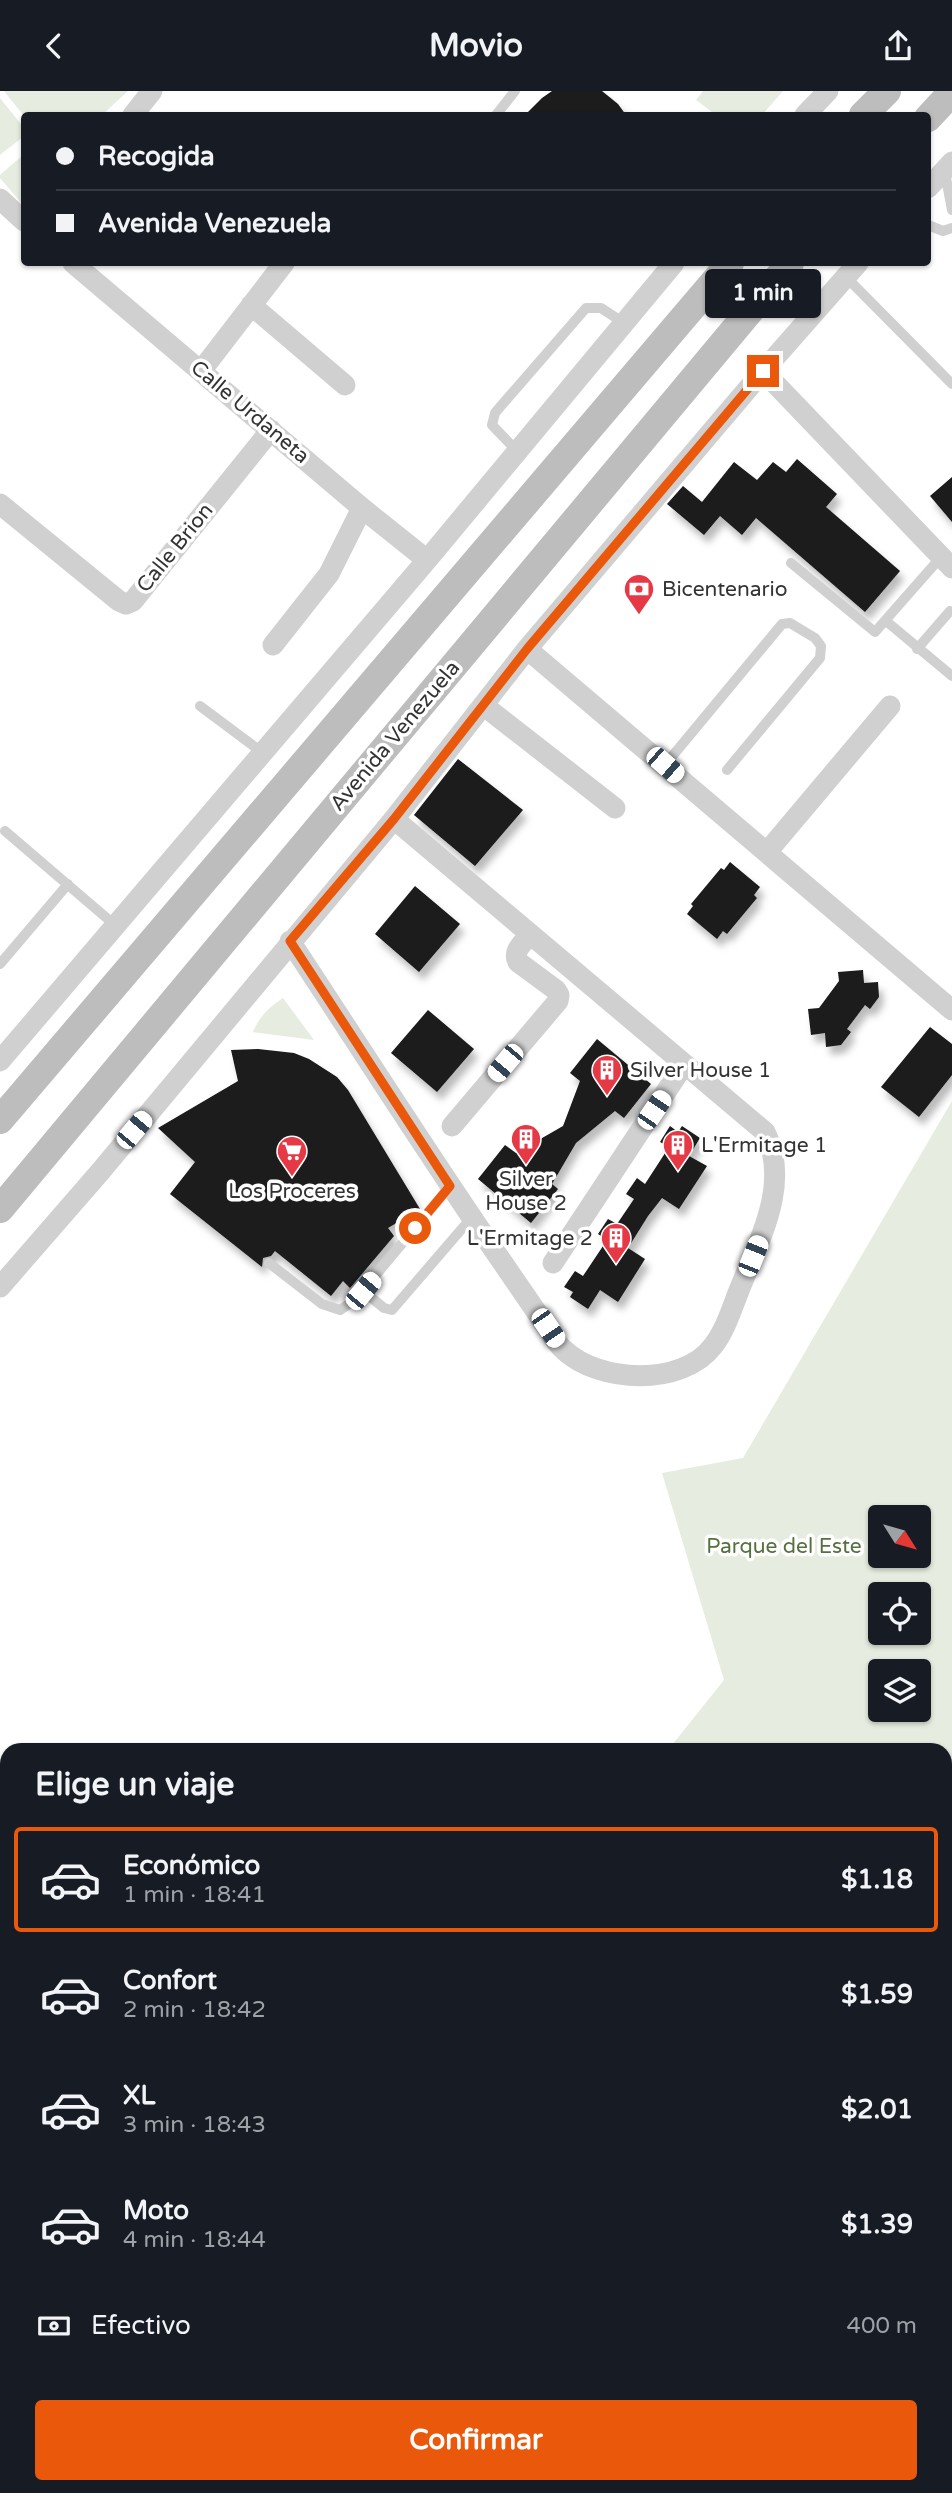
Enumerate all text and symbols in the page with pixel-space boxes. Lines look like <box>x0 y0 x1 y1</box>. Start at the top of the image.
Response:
icon: back <box>35 27 73 65</box>
text: Movio <box>429 27 523 65</box>
icon: share <box>879 27 917 65</box>
text: Recogida <box>98 141 215 172</box>
text: Avenida Venezuela <box>98 208 331 239</box>
callout: 1 min <box>705 269 821 319</box>
text: 1 min <box>732 279 794 307</box>
street label: Calle Urdaneta <box>186 355 314 469</box>
route end <box>747 355 779 387</box>
street label: Calle Brion <box>131 498 219 598</box>
bank icon: Bicentenario <box>622 572 656 616</box>
place label: Bicentenario <box>662 577 788 602</box>
street label: Avenida Venezuela <box>325 656 465 816</box>
car <box>643 743 688 787</box>
car <box>484 1040 527 1086</box>
building icon: Silver House 1 <box>590 1053 624 1097</box>
place label: Silver House 1 <box>630 1058 771 1083</box>
car <box>634 1087 675 1133</box>
car <box>113 1107 156 1153</box>
building icon: Silver House 2 <box>509 1122 543 1166</box>
building icon: L'Ermitage 1 <box>661 1128 695 1172</box>
place label: L'Ermitage 1 <box>701 1133 827 1158</box>
supermarket icon: Los Proceres <box>275 1134 309 1178</box>
place label: Silver House 2 <box>485 1167 567 1216</box>
place label: Los Proceres <box>228 1179 356 1204</box>
route start <box>399 1212 431 1244</box>
building icon: L'Ermitage 2 <box>599 1221 633 1265</box>
place label: L'Ermitage 2 <box>467 1226 593 1251</box>
car <box>736 1233 771 1279</box>
car <box>342 1268 385 1314</box>
car <box>528 1305 569 1351</box>
north arrow <box>868 1505 931 1568</box>
map controls <box>868 1505 931 1722</box>
park label: Parque del Este <box>706 1534 862 1559</box>
button: locate <box>868 1582 931 1645</box>
button: layers <box>868 1659 931 1722</box>
text: Elige un viaje <box>35 1766 234 1804</box>
icon: car <box>39 1848 102 1911</box>
text: Económico <box>123 1850 260 1881</box>
text: $1.18 <box>841 1864 913 1895</box>
text: 1 min · 18:41 <box>123 1881 266 1909</box>
icon: car <box>39 1963 102 2026</box>
text: Confort <box>123 1965 217 1996</box>
text: $1.59 <box>841 1979 913 2010</box>
text: 2 min · 18:42 <box>123 1996 266 2024</box>
icon: car <box>39 2078 102 2141</box>
text: XL <box>123 2080 155 2111</box>
text: $2.01 <box>841 2094 913 2125</box>
text: 3 min · 18:43 <box>123 2111 266 2139</box>
icon: car <box>39 2193 102 2256</box>
text: Moto <box>123 2195 189 2226</box>
text: $1.39 <box>841 2209 913 2240</box>
text: 4 min · 18:44 <box>123 2226 266 2254</box>
icon: cash <box>35 2307 73 2345</box>
text: Efectivo <box>91 2310 191 2341</box>
text: 400 m <box>847 2312 917 2340</box>
button: Confirmar <box>35 2400 917 2480</box>

